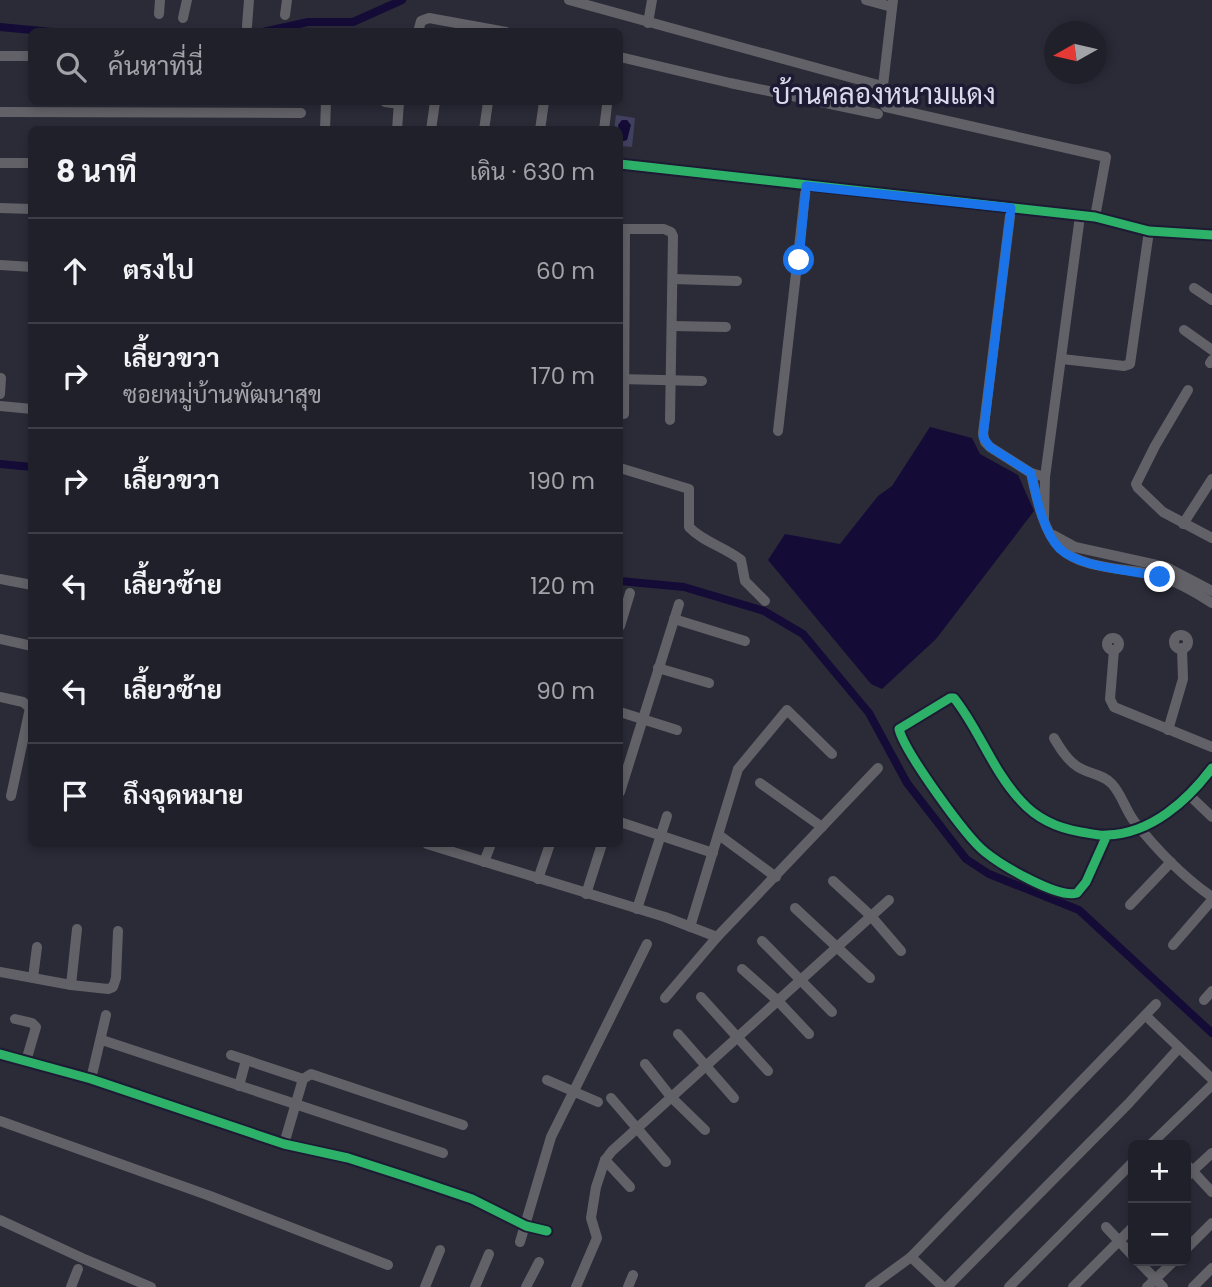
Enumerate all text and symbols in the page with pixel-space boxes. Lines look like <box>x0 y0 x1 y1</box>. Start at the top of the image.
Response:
north arrow <box>1044 21 1107 84</box>
search box <box>28 28 623 105</box>
icon: search <box>52 48 90 86</box>
text: ค้นหาที่นี่ <box>108 48 203 84</box>
district label: บ้านคลองหนามแดง <box>772 75 996 114</box>
text: 8 นาที <box>56 150 137 193</box>
text: เดิน · 630 m <box>470 156 595 188</box>
route start <box>783 244 814 275</box>
icon: ahead <box>56 252 94 290</box>
text: ตรงไป <box>123 252 194 288</box>
text: 60 m <box>536 255 595 287</box>
text: เลี้ยวขวา <box>123 340 220 376</box>
icon: right <box>56 357 94 395</box>
text: 170 m <box>531 360 595 392</box>
text: ซอยหมู่บ้านพัฒนาสุข <box>123 379 322 411</box>
icon: right <box>56 462 94 500</box>
text: เลี้ยวขวา <box>123 462 220 498</box>
text: 190 m <box>529 465 595 497</box>
route end <box>1144 561 1175 592</box>
icon: left <box>56 567 94 605</box>
text: เลี้ยวซ้าย <box>123 567 222 603</box>
text: 120 m <box>530 570 595 602</box>
icon: left <box>56 672 94 710</box>
text: เลี้ยวซ้าย <box>123 672 222 708</box>
text: 90 m <box>536 675 595 707</box>
icon: arrive <box>56 777 94 815</box>
text: ถึงจุดหมาย <box>123 777 244 813</box>
map controls <box>1128 1140 1191 1266</box>
button: + <box>1128 1140 1191 1203</box>
button: − <box>1128 1203 1191 1266</box>

